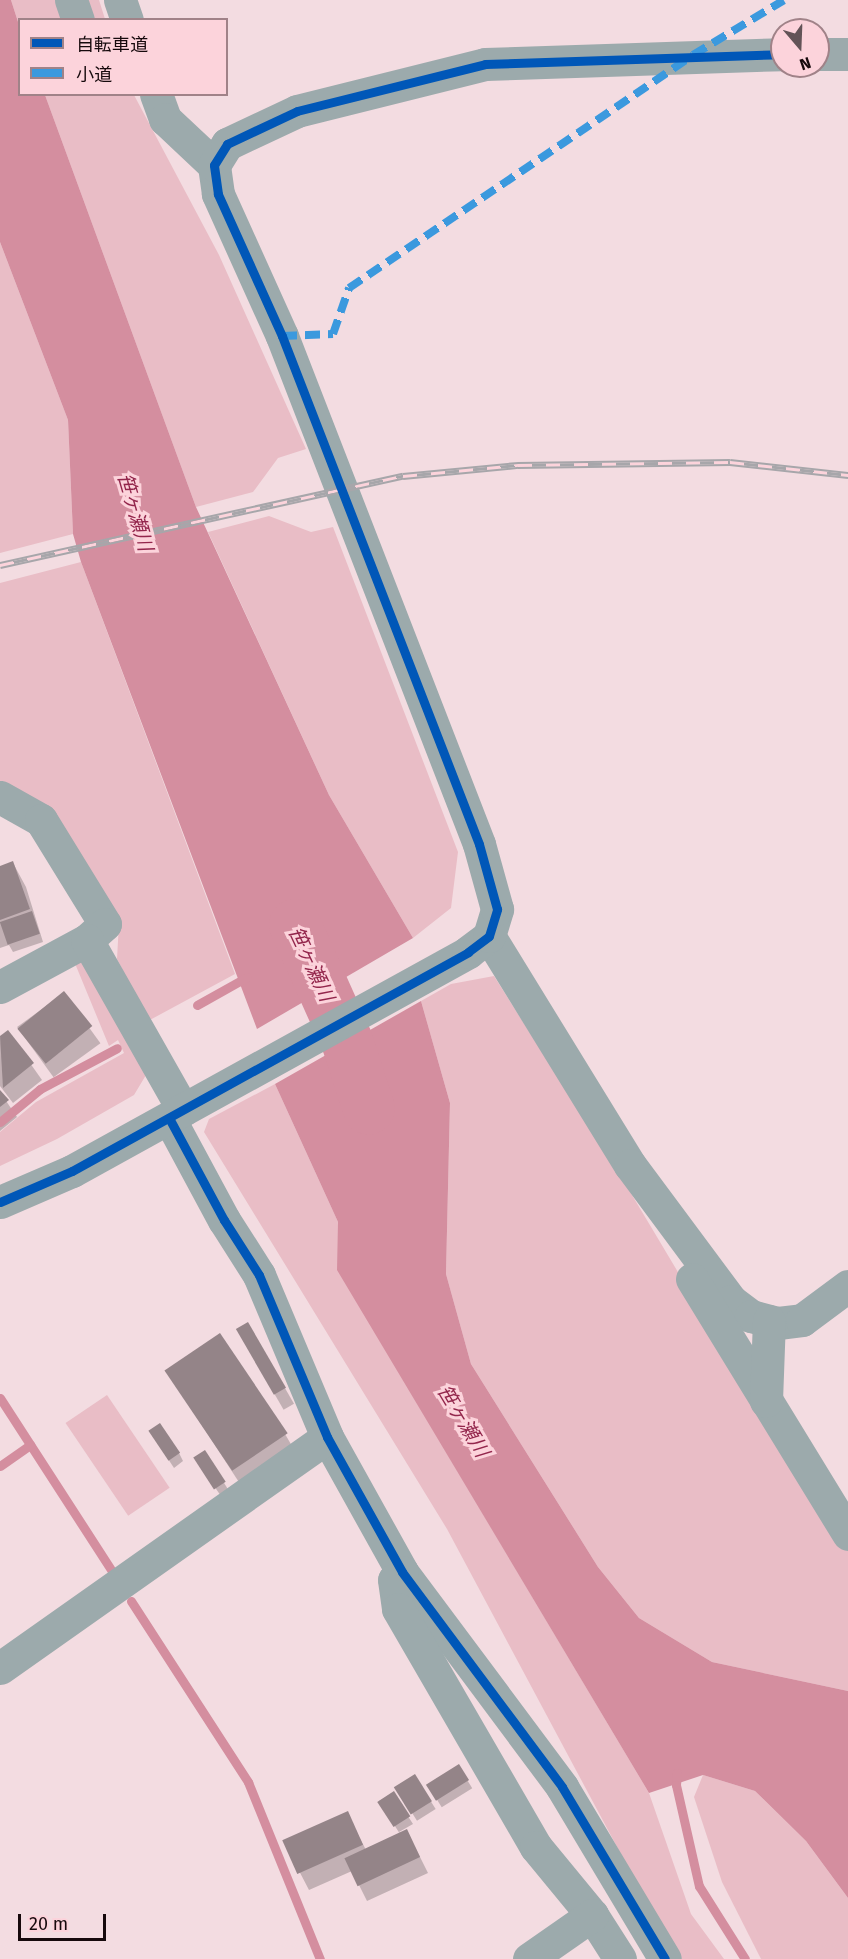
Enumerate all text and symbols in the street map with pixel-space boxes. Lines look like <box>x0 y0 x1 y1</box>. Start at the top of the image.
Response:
legend <box>18 18 228 96</box>
north arrow <box>770 18 830 78</box>
text: 自転車道 <box>76 34 148 56</box>
text: N <box>797 53 813 74</box>
text: 小道 <box>76 64 112 86</box>
water label: 笹ヶ瀬川 <box>112 470 158 554</box>
water label: 笹ヶ瀬川 <box>283 923 339 1005</box>
water label: 笹ヶ瀬川 <box>432 1381 494 1461</box>
scale bar <box>21 1902 110 1940</box>
text: 20 m <box>29 1913 68 1935</box>

